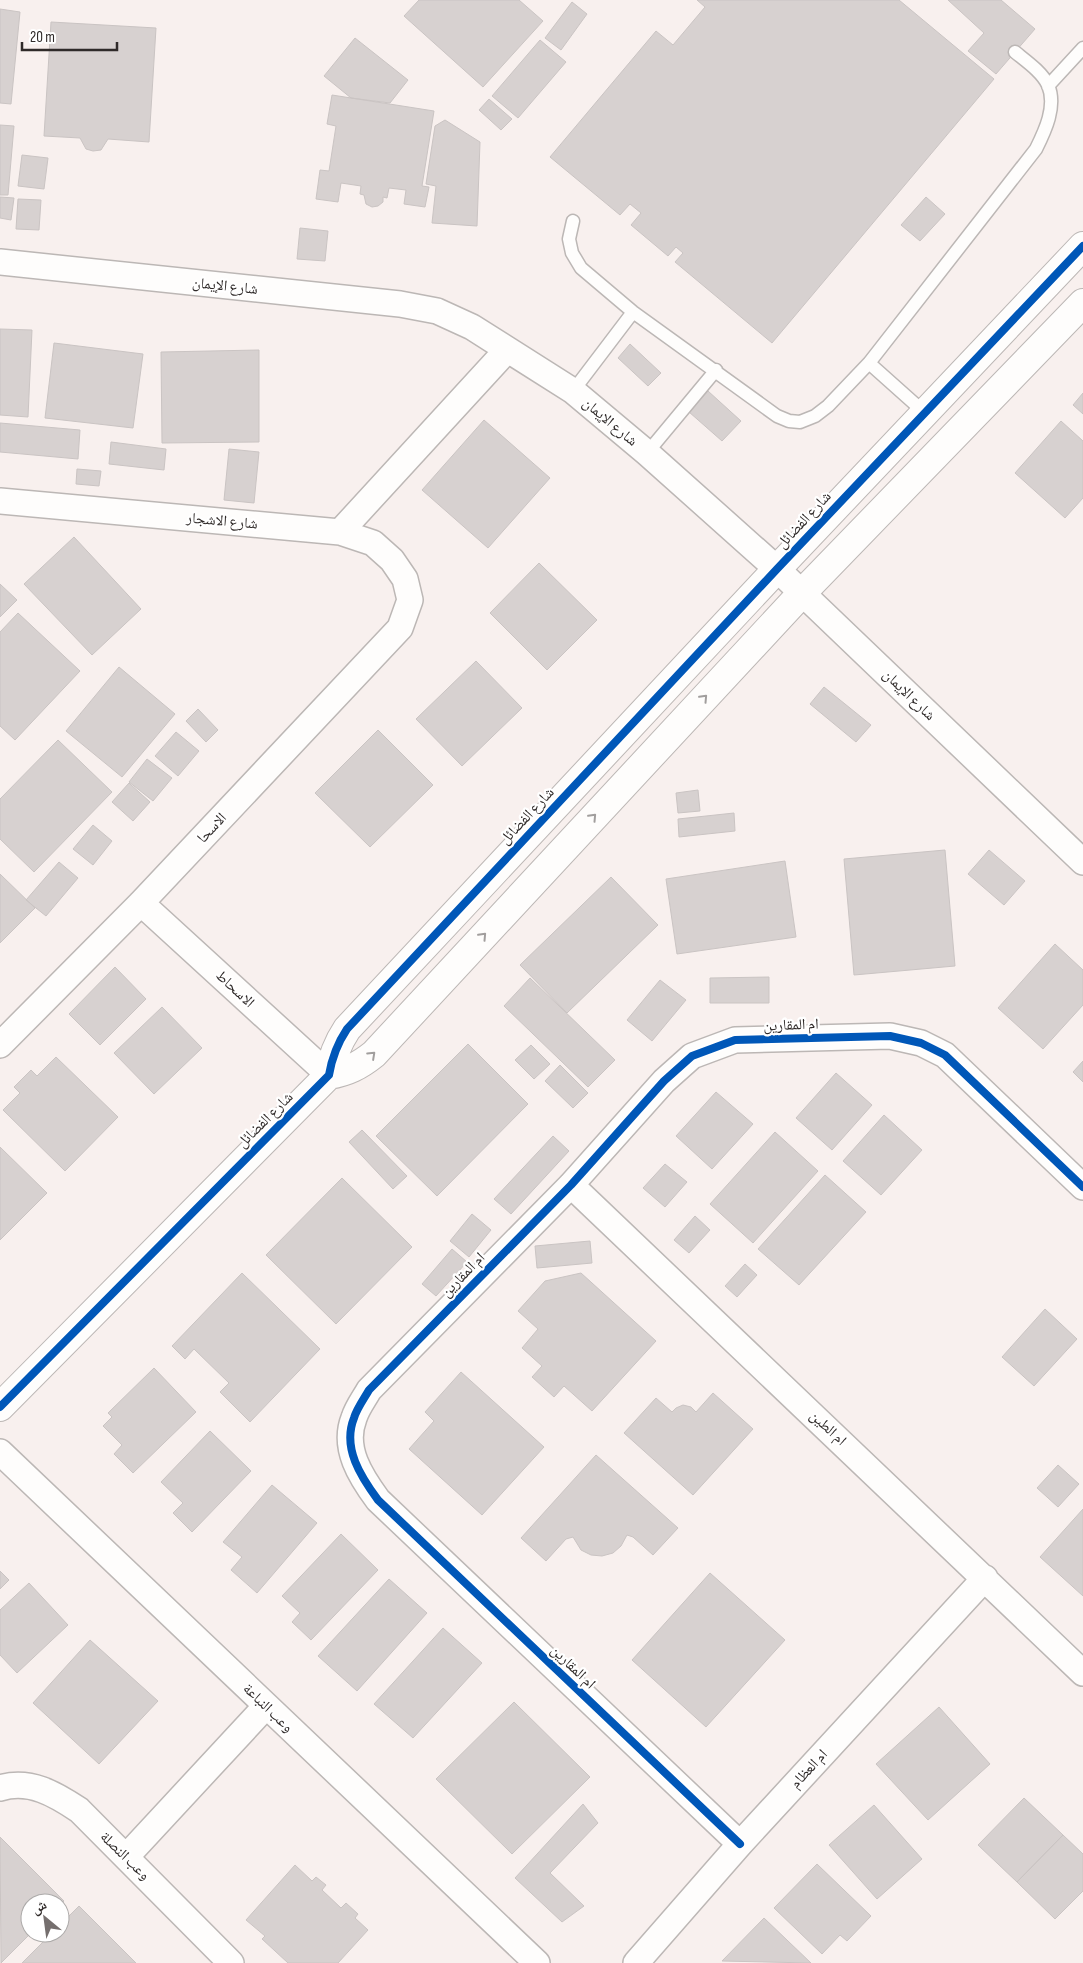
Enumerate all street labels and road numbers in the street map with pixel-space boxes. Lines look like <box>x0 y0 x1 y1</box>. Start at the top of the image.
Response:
street label: شارع الإيمان <box>191 273 259 299</box>
street label: شارع الإيمان <box>579 393 642 451</box>
street label: شارع الفضائل <box>773 487 836 553</box>
street label: شارع الاشجار <box>184 508 259 534</box>
street label: شارع الإيمان <box>879 665 939 725</box>
street label: شارع الفضائل <box>496 783 559 849</box>
street label: الاسحا <box>193 809 231 847</box>
street label: الاسحاط <box>212 966 258 1012</box>
street label: ام المقارين <box>763 1015 819 1035</box>
street label: شارع الفضائل <box>233 1088 297 1152</box>
street label: ام المقارين <box>437 1248 489 1302</box>
street label: ام الطين <box>806 1406 850 1450</box>
street label: ام المقارين <box>546 1641 600 1693</box>
street label: وعب النباعة <box>239 1679 297 1737</box>
street label: ام العظام <box>786 1745 832 1793</box>
street label: وعب النصلة <box>96 1827 154 1885</box>

